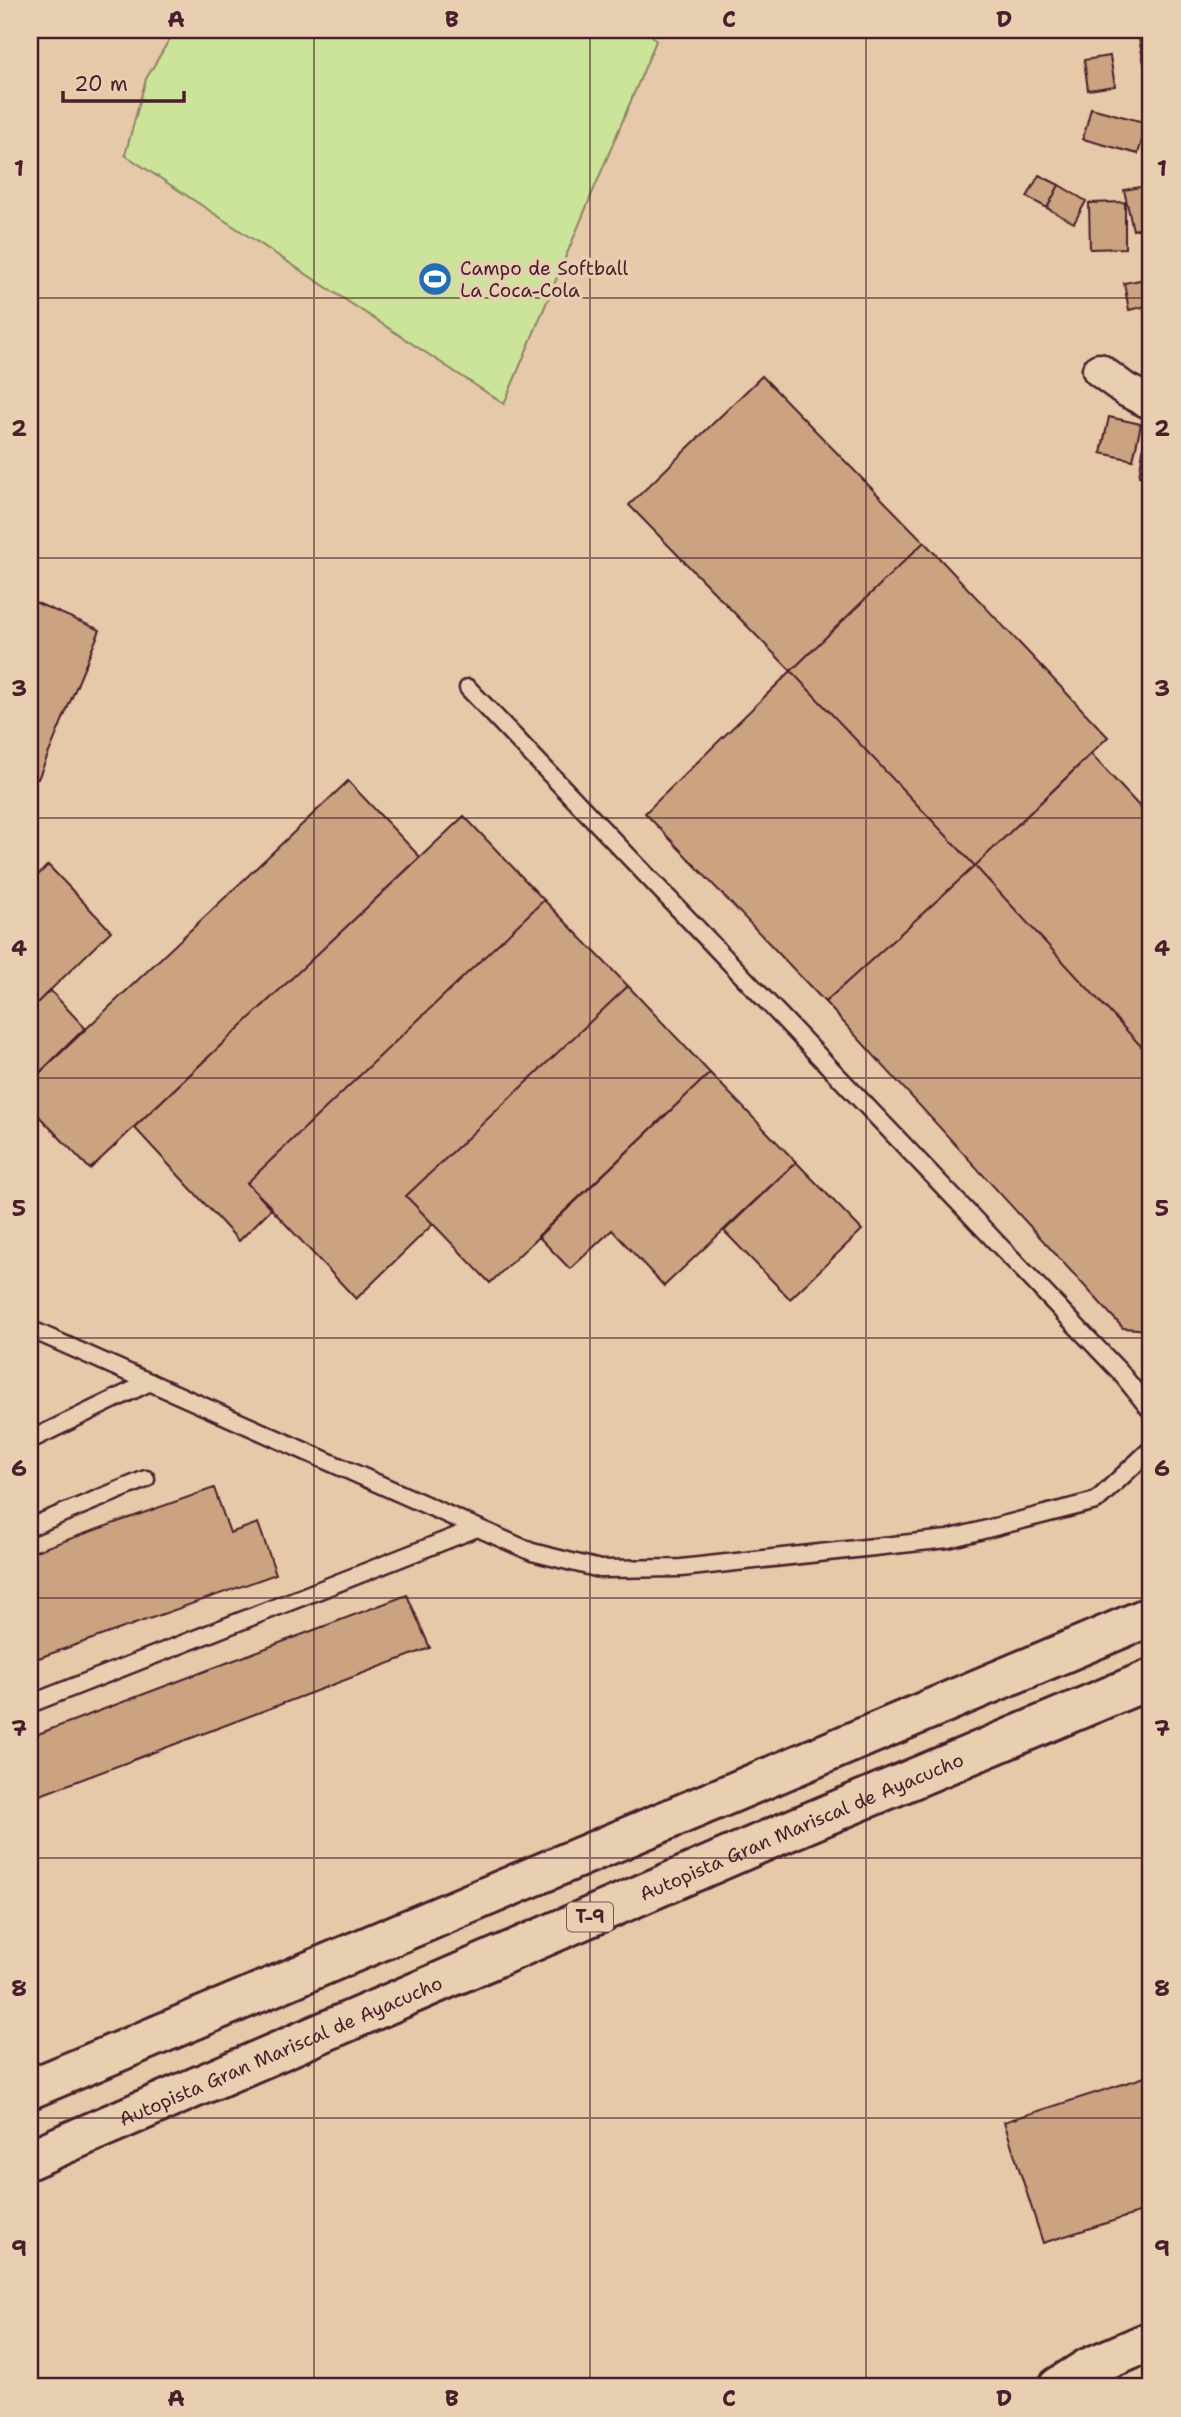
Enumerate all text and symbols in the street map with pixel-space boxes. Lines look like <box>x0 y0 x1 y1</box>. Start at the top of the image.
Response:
text: A <box>167 4 185 34</box>
text: B <box>445 4 459 34</box>
text: C <box>722 4 736 34</box>
text: D <box>996 4 1012 34</box>
scale bar <box>63 60 184 104</box>
text: 20 m <box>74 70 128 98</box>
text: 1 <box>14 153 24 183</box>
text: 1 <box>1157 153 1167 183</box>
place label: Campo de Softball La Coca-Cola <box>460 256 628 303</box>
sports icon: Campo de Softball La Coca-Cola <box>416 260 454 298</box>
text: 2 <box>11 413 27 443</box>
text: 2 <box>1154 413 1170 443</box>
text: 3 <box>11 673 27 703</box>
text: 3 <box>1154 673 1170 703</box>
text: 4 <box>11 933 27 963</box>
text: 4 <box>1154 933 1170 963</box>
text: 5 <box>12 1193 26 1223</box>
text: 5 <box>1155 1193 1169 1223</box>
text: 6 <box>11 1453 27 1483</box>
text: 6 <box>1154 1453 1170 1483</box>
text: 7 <box>11 1713 27 1743</box>
text: 7 <box>1154 1713 1170 1743</box>
street label: Autopista Gran Mariscal de Ayacucho <box>636 1747 967 1907</box>
road number: T-9 <box>567 1902 613 1931</box>
street label: Autopista Gran Mariscal de Ayacucho <box>115 1970 446 2132</box>
text: 8 <box>11 1973 27 2003</box>
text: 8 <box>1154 1973 1170 2003</box>
text: 9 <box>11 2233 27 2263</box>
text: 9 <box>1154 2233 1170 2263</box>
text: A <box>167 2383 185 2413</box>
text: B <box>445 2383 459 2413</box>
text: C <box>722 2383 736 2413</box>
text: D <box>996 2383 1012 2413</box>

